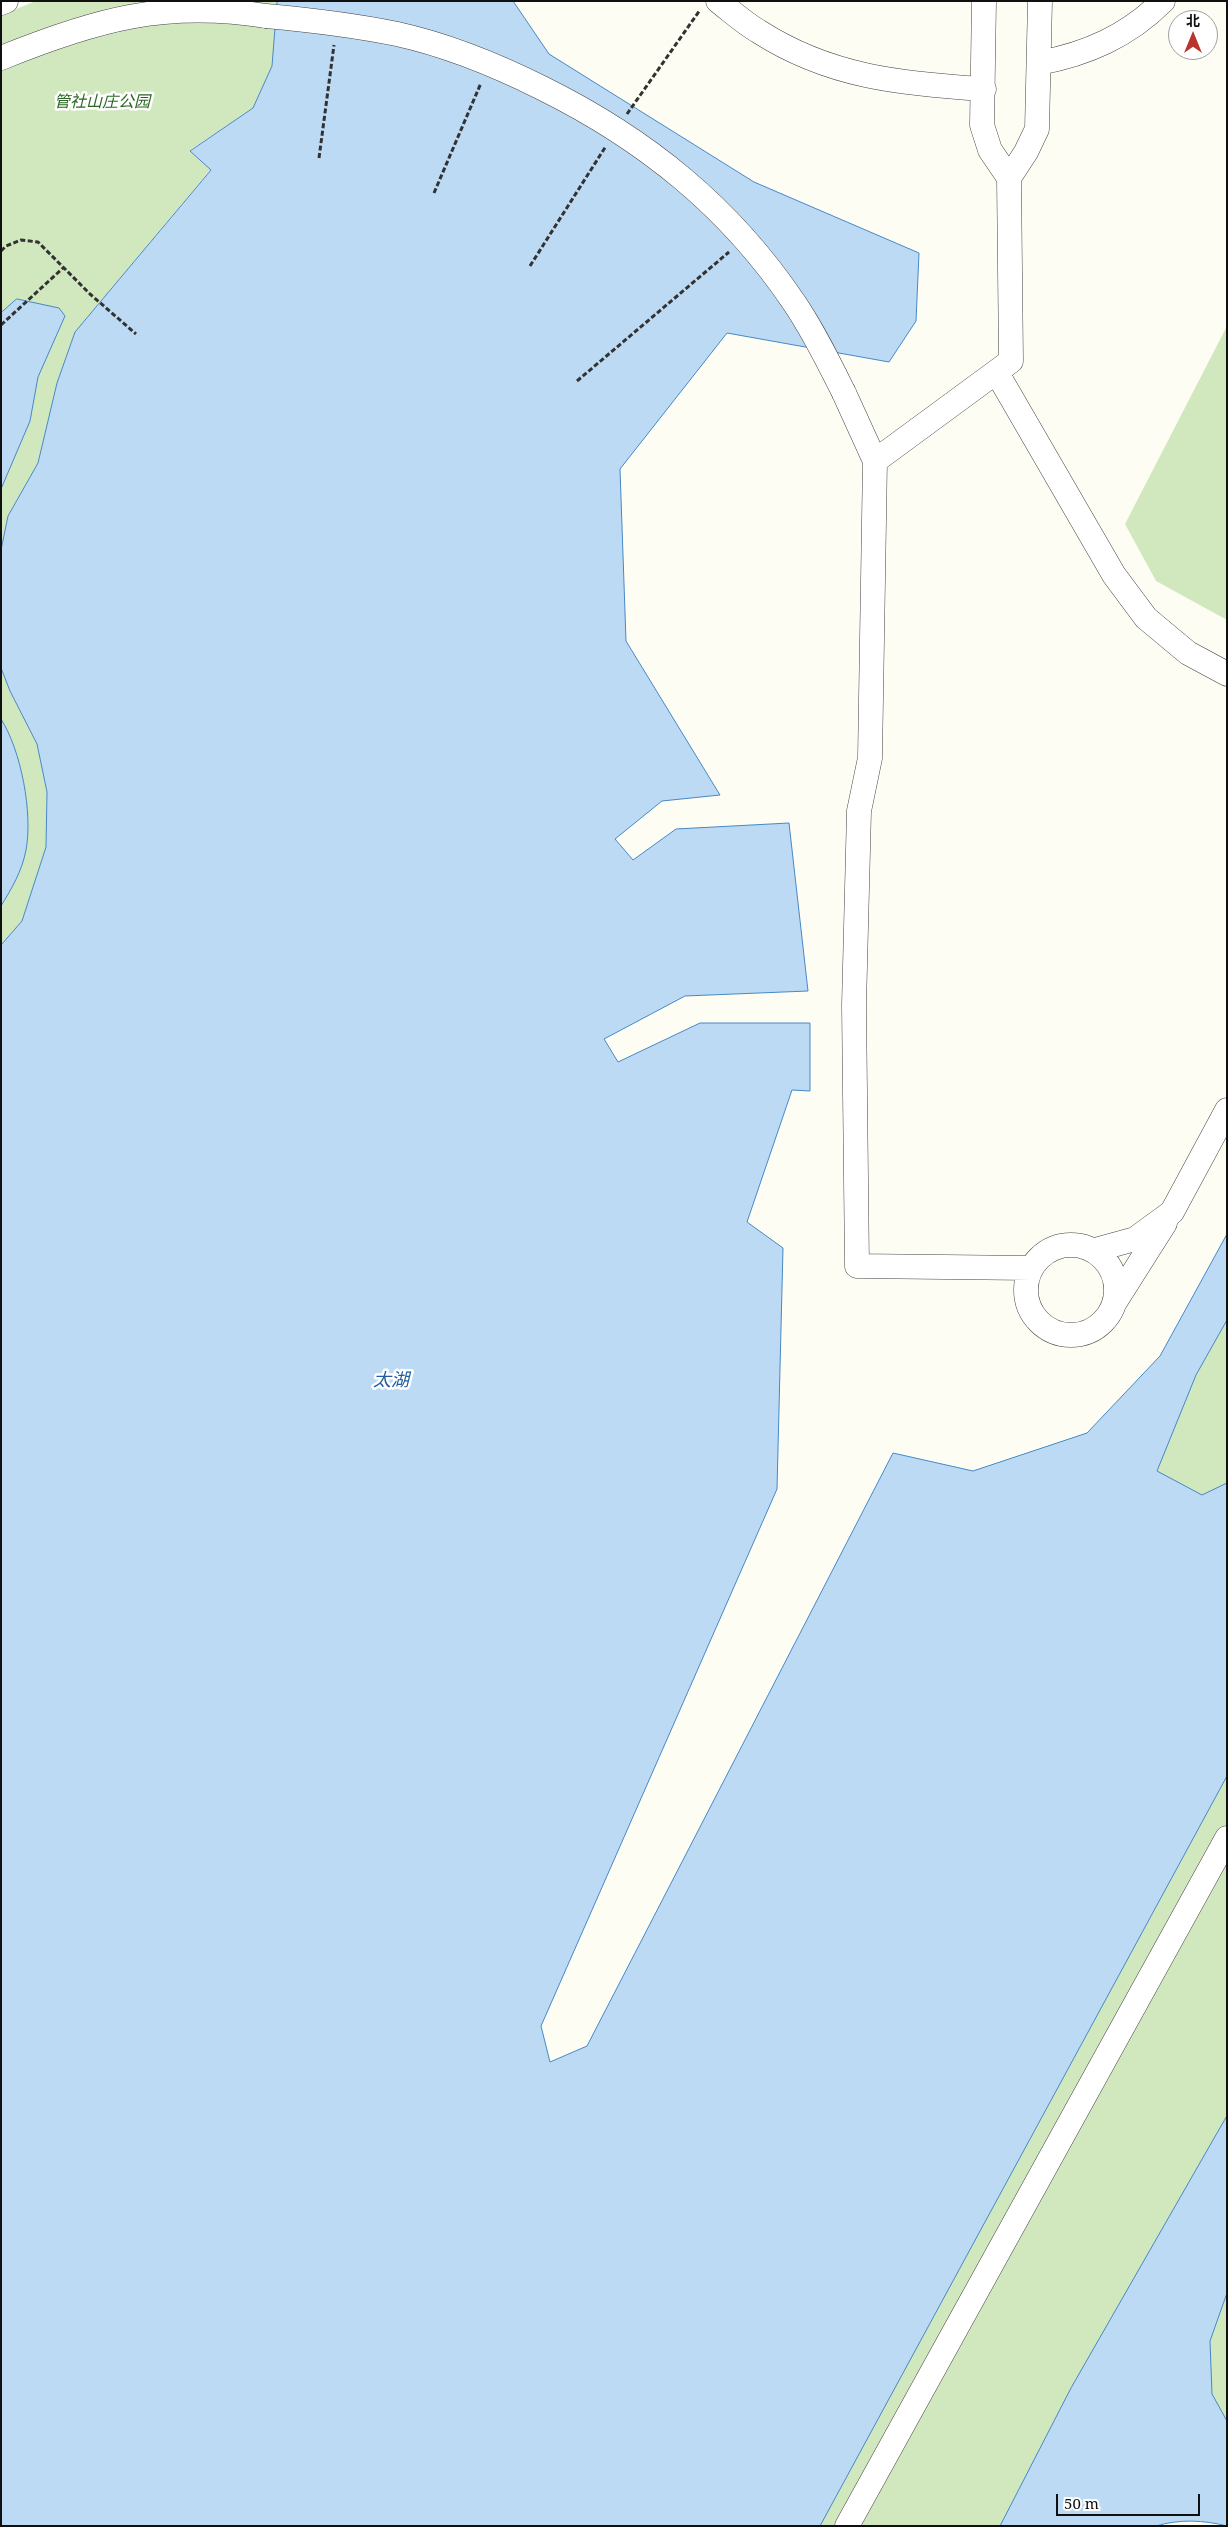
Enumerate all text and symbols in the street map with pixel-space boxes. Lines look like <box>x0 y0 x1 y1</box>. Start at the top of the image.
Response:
north arrow <box>1168 10 1218 60</box>
text: 北 <box>1186 11 1200 30</box>
park label: 管社山庄公园 <box>54 92 150 112</box>
water label: 太湖 <box>373 1370 409 1392</box>
scale bar <box>1058 2484 1202 2516</box>
text: 50 m <box>1064 2493 1099 2513</box>

